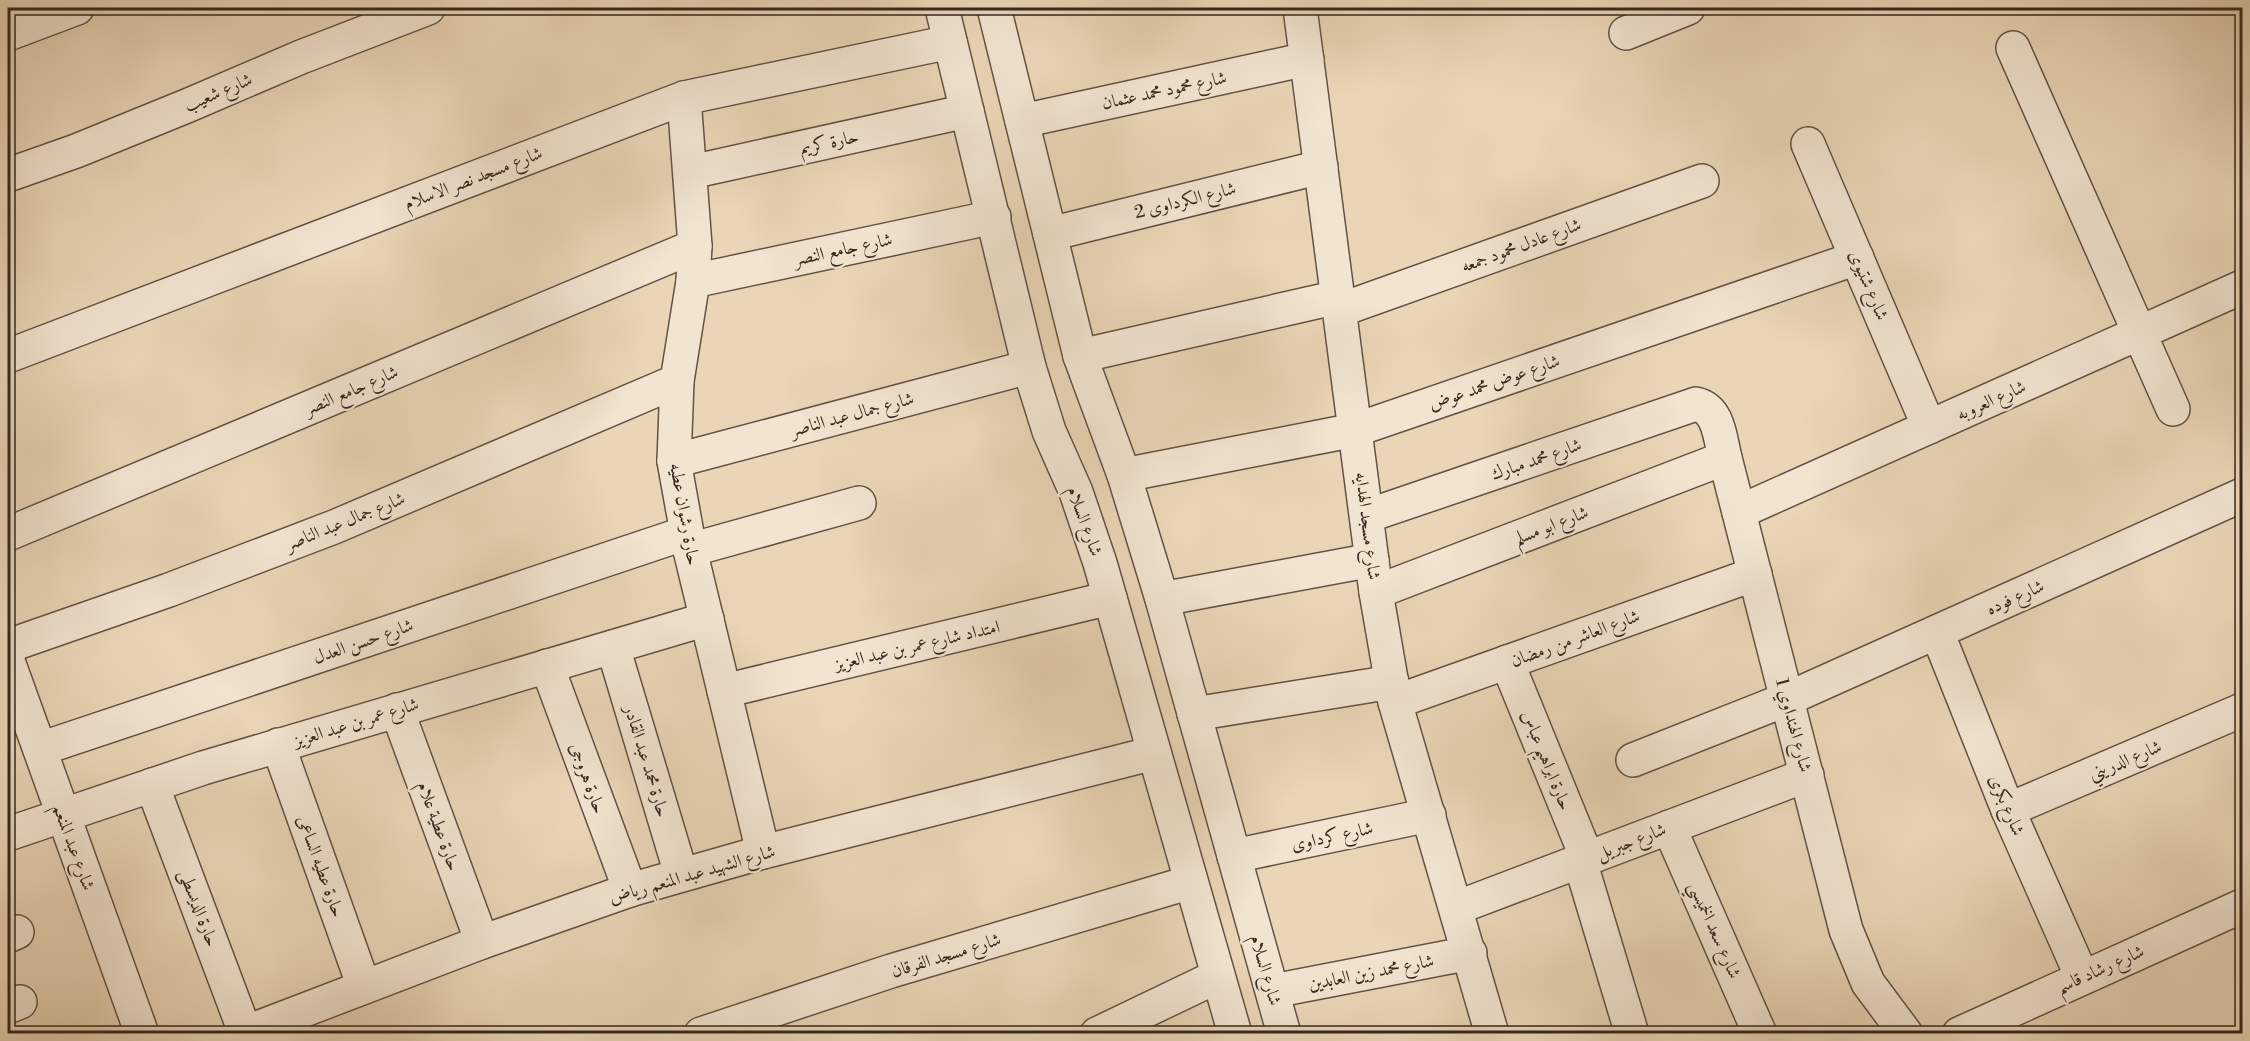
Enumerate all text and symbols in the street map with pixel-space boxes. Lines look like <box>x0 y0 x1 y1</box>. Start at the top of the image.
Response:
street label: شارع محمود محمد عثمان <box>1100 66 1229 118</box>
street label: شارع شعيب <box>181 68 257 120</box>
street label: حارة كريم <box>797 125 862 164</box>
street label: شارع مسجد نصر الاسلام <box>401 141 547 219</box>
street label: شارع الكرداوى 2 <box>1132 177 1239 227</box>
street label: شارع عادل محمود جمعه <box>1458 213 1586 281</box>
street label: شارع جامع النصر <box>790 228 895 275</box>
street label: شارع شتيوى <box>1841 247 1894 325</box>
street label: شارع عوض محمد عوض <box>1426 349 1564 419</box>
street label: شارع جامع النصر <box>299 360 403 425</box>
street label: شارع العروبه <box>1953 375 2031 429</box>
street label: شارع جمال عبد الناصر <box>786 387 917 445</box>
street label: شارع محمد مبارك <box>1488 433 1586 489</box>
street label: حارة رشوان عطيه <box>664 461 705 567</box>
street label: شارع مسجد الهدايه <box>1346 471 1386 582</box>
street label: شارع السلام <box>1058 483 1108 561</box>
street label: شارع جمال عبد الناصر <box>280 487 410 559</box>
street label: شارع ابو مسلم <box>1511 501 1594 556</box>
street label: شارع فوده <box>1983 575 2049 623</box>
street label: شارع العاشر من رمضان <box>1507 604 1644 675</box>
street label: شارع حسن العدل <box>310 614 417 672</box>
street label: امتداد شارع عمر بن عبد العزيز <box>830 615 1003 679</box>
street label: شارع الهنداوي 1 <box>1767 676 1817 775</box>
street label: شارع عمر بن عبد العزيز <box>289 693 422 756</box>
street label: حارة محمد عبد القادر <box>618 700 675 820</box>
street label: حارة ابراهيم عباس <box>1510 707 1577 816</box>
street label: شارع الدريني <box>2085 735 2167 790</box>
street label: حارة هروجى <box>564 740 611 817</box>
street label: شارع بكرى <box>1981 771 2030 840</box>
street label: حارة عطية علام <box>408 778 465 875</box>
street label: شارع عبد المنعم <box>42 801 100 895</box>
street label: حارة عطيه الساعى <box>291 812 350 920</box>
street label: شارع كرداوى <box>1289 817 1376 859</box>
street label: شارع جبريل <box>1593 818 1670 868</box>
street label: شارع الشهيد عبد المنعم رياض <box>606 840 779 914</box>
street label: حارة الديسطى <box>173 866 224 950</box>
street label: شارع سعد الخميسي <box>1678 878 1746 984</box>
street label: شارع مسجد الفرقان <box>888 928 1005 986</box>
street label: شارع السلام <box>1241 932 1287 1009</box>
street label: شارع رشاد قاسم <box>2053 940 2150 1005</box>
street label: شارع محمد زين العابدين <box>1306 949 1436 999</box>

